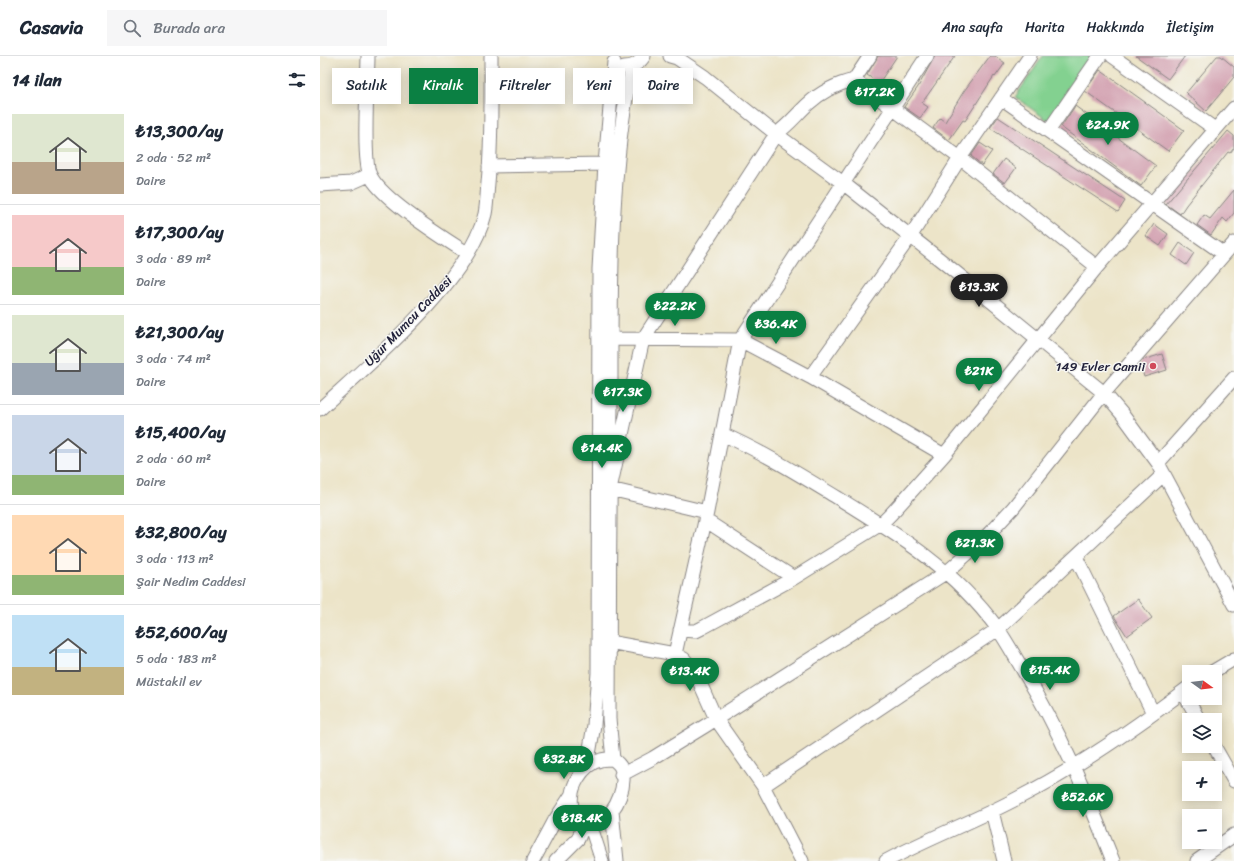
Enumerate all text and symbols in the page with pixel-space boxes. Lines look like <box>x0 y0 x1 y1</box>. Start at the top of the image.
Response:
search box <box>107 10 387 46</box>
text: Casavia <box>20 11 83 44</box>
text: Burada ara <box>153 15 225 41</box>
text: Ana sayfa <box>942 15 1003 40</box>
text: Harita <box>1025 15 1065 40</box>
text: Hakkında <box>1087 15 1144 40</box>
text: İletişim <box>1166 15 1214 40</box>
icon: search <box>121 17 143 39</box>
text: 14 ilan <box>12 65 62 95</box>
chip: Satılık <box>332 68 401 104</box>
chip: Kiralık <box>409 68 478 104</box>
chip: Filtreler <box>486 68 565 104</box>
chip: Yeni <box>573 68 625 104</box>
chip: Daire <box>633 68 693 104</box>
icon: filters <box>286 69 308 91</box>
pin: ₺17.2K <box>842 79 908 113</box>
text: ₺17.2K <box>855 80 895 103</box>
pin: ₺24.9K <box>1075 112 1141 146</box>
text: ₺24.9K <box>1087 113 1129 136</box>
text: ₺13,300/ay <box>136 116 223 146</box>
icon: home <box>44 130 92 178</box>
text: 2 oda · 52 m² <box>136 146 211 169</box>
text: Daire <box>136 169 165 192</box>
text: ₺17,300/ay <box>136 217 224 247</box>
icon: home <box>44 231 92 279</box>
text: 3 oda · 89 m² <box>136 247 211 270</box>
text: Daire <box>136 270 165 293</box>
street label: Uğur Mumcu Caddesi <box>358 270 458 372</box>
pin: ₺13.3K <box>946 274 1012 308</box>
text: ₺13.3K <box>960 275 998 298</box>
pin: ₺22.2K <box>642 293 708 327</box>
text: ₺22.2K <box>654 294 696 317</box>
pin: ₺36.4K <box>743 311 809 345</box>
text: ₺36.4K <box>755 312 797 335</box>
text: ₺21,300/ay <box>136 317 224 347</box>
icon: home <box>44 331 92 379</box>
text: 3 oda · 74 m² <box>136 347 211 370</box>
place label: 149 Evler Camii <box>1056 355 1145 378</box>
pin: ₺21K <box>955 358 1003 392</box>
text: ₺21K <box>965 359 993 382</box>
marker: 149 Evler Camii <box>1148 361 1158 371</box>
text: Daire <box>136 370 165 393</box>
pin: ₺17.3K <box>590 379 656 413</box>
text: ₺17.3K <box>603 380 643 403</box>
text: ₺15,400/ay <box>136 417 226 447</box>
icon: home <box>44 431 92 479</box>
pin: ₺14.4K <box>569 435 635 469</box>
text: ₺14.4K <box>582 436 622 459</box>
text: 2 oda · 60 m² <box>136 447 211 470</box>
text: Daire <box>136 470 165 493</box>
text: ₺32,800/ay <box>136 517 227 547</box>
pin: ₺21.3K <box>942 530 1008 564</box>
icon: home <box>44 531 92 579</box>
text: ₺21.3K <box>955 531 995 554</box>
text: 3 oda · 113 m² <box>136 547 214 570</box>
text: Şair Nedim Caddesi <box>136 570 246 593</box>
text: ₺52,600/ay <box>136 617 227 647</box>
icon: home <box>44 631 92 679</box>
text: 5 oda · 183 m² <box>136 647 217 670</box>
pin: ₺15.4K <box>1017 657 1083 691</box>
pin: ₺13.4K <box>657 658 723 692</box>
text: ₺15.4K <box>1030 658 1070 681</box>
text: ₺13.4K <box>670 659 710 682</box>
north arrow <box>1182 665 1222 705</box>
map controls <box>1182 665 1222 849</box>
text: Müstakil ev <box>136 670 202 693</box>
button: layers <box>1182 713 1222 753</box>
pin: ₺32.8K <box>531 746 597 780</box>
text: ₺32.8K <box>543 747 585 770</box>
button: + <box>1182 761 1222 801</box>
pin: ₺52.6K <box>1050 784 1116 818</box>
text: ₺52.6K <box>1062 785 1104 808</box>
pin: ₺18.4K <box>549 805 615 839</box>
text: ₺18.4K <box>562 806 602 829</box>
button: − <box>1182 809 1222 849</box>

